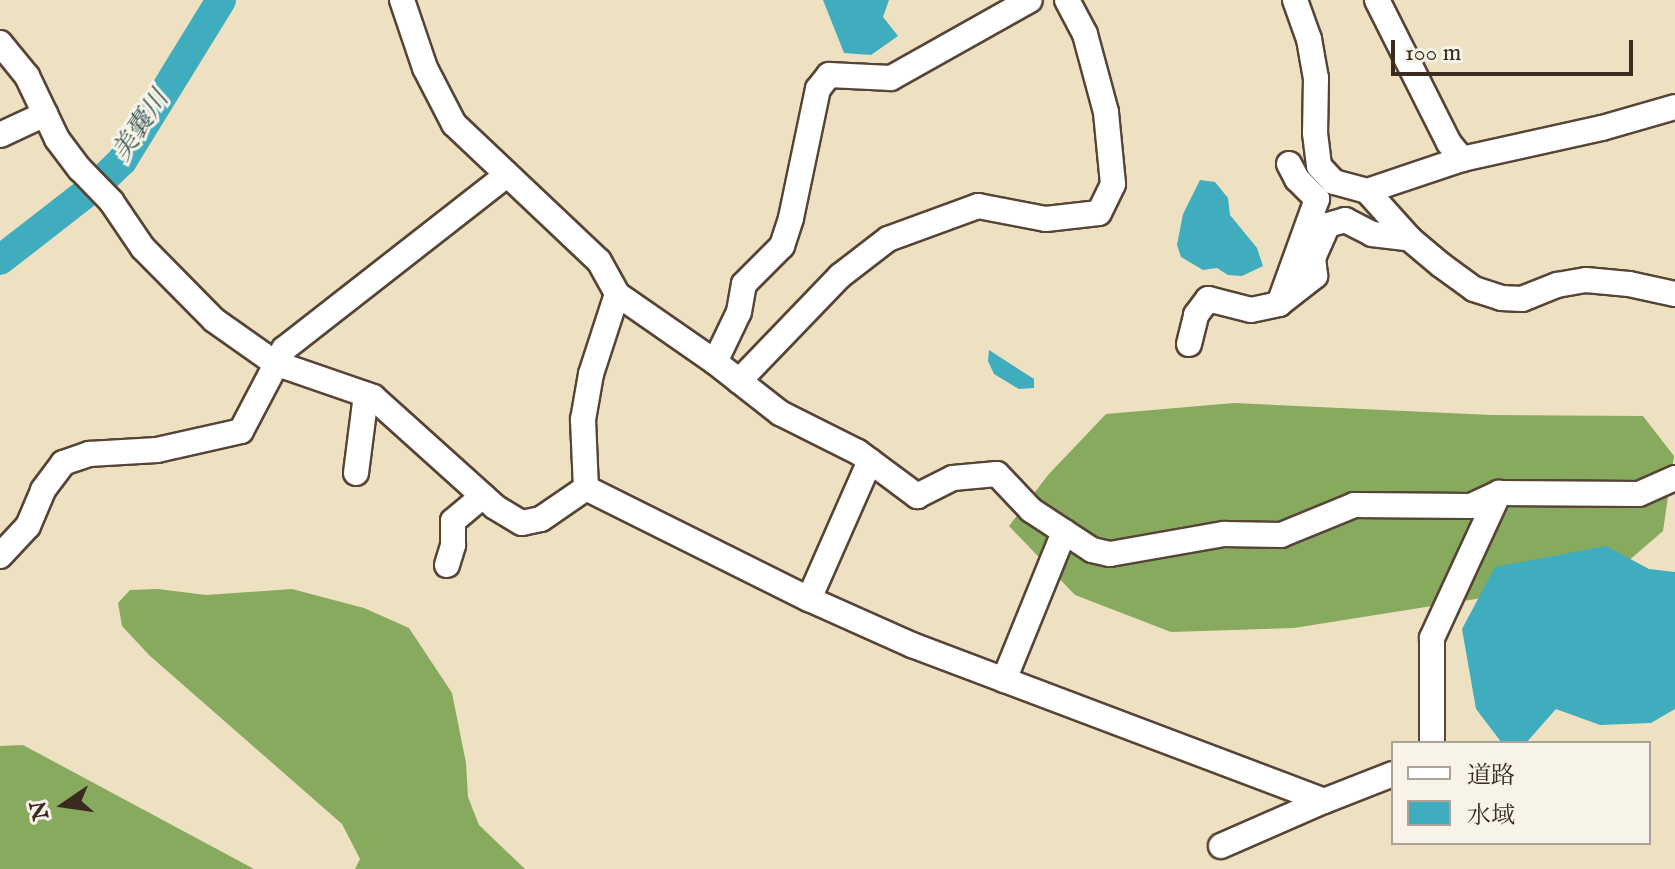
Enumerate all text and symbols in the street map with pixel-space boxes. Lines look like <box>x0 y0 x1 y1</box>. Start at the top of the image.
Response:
scale bar <box>1395 24 1637 74</box>
text: 100 m <box>1405 38 1461 69</box>
water label: 美嚢川 <box>106 85 176 167</box>
legend <box>1391 741 1651 845</box>
text: 道路 <box>1467 761 1515 792</box>
north arrow <box>24 765 104 845</box>
text: N <box>25 798 56 823</box>
text: 水域 <box>1467 801 1515 832</box>

